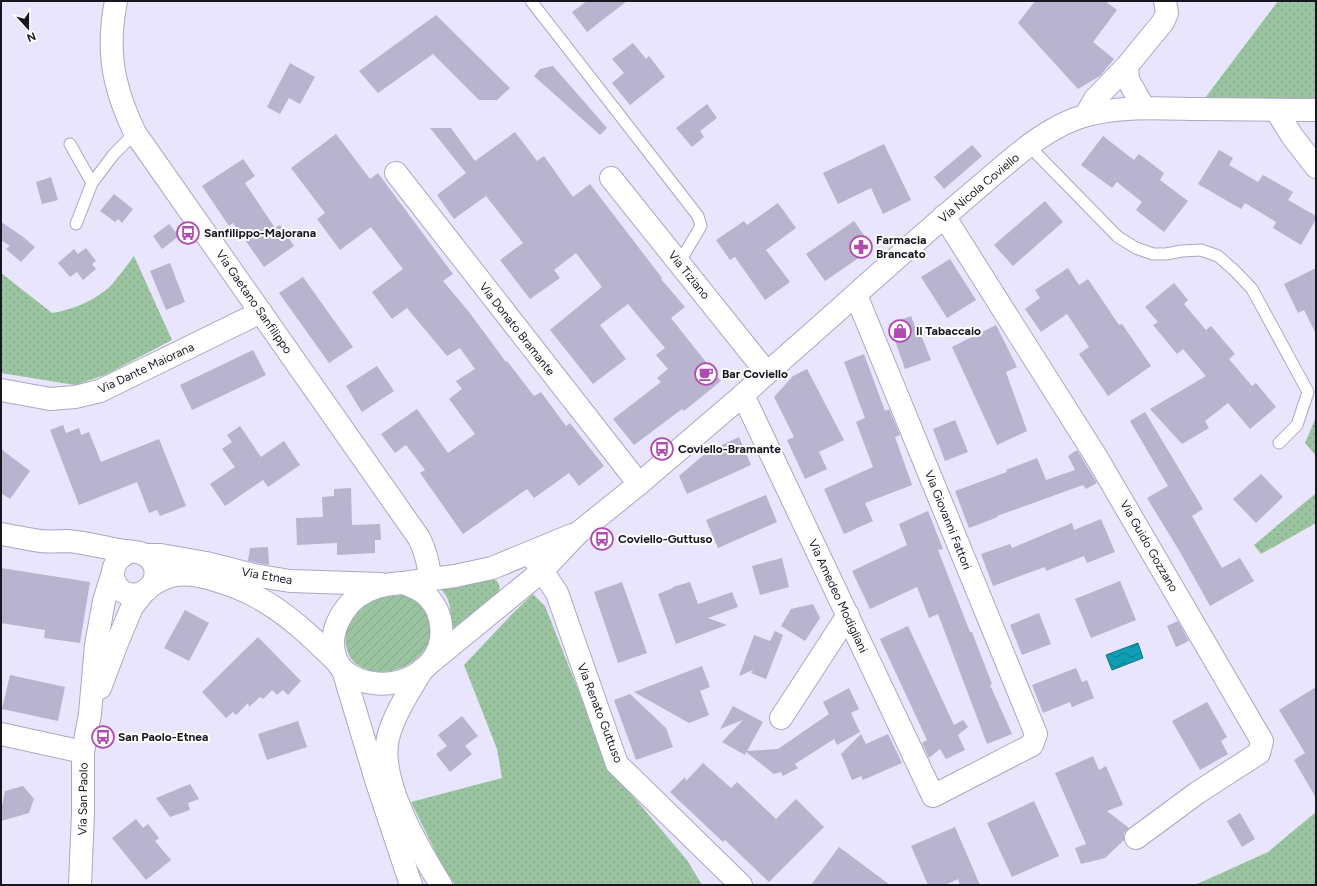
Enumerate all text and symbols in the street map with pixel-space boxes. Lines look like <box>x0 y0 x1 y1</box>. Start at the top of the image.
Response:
north arrow <box>8 8 48 48</box>
text: N <box>25 29 38 44</box>
street label: Via Nicola Coviello <box>936 150 1022 226</box>
bus stop icon: Sanfilippo-Majorana <box>175 220 201 246</box>
place label: Sanfilippo-Majorana <box>204 226 316 240</box>
place label: Farmacia Brancato <box>876 233 926 261</box>
pharmacy icon: Farmacia Brancato <box>848 234 874 260</box>
street label: Via Gaetano Sanfilippo <box>213 248 295 357</box>
street label: Via Tiziano <box>665 248 713 302</box>
street label: Via Donato Bramante <box>476 280 558 379</box>
shop icon: Il Tabaccaio <box>887 318 913 344</box>
place label: Il Tabaccaio <box>916 324 981 338</box>
street label: Via Dante Maiorana <box>96 340 196 396</box>
cafe icon: Bar Coviello <box>693 361 719 387</box>
place label: Bar Coviello <box>722 367 788 381</box>
bus stop icon: Coviello-Bramante <box>649 436 675 462</box>
place label: Coviello-Bramante <box>678 442 781 456</box>
street label: Via Giovanni Fattori <box>922 468 974 572</box>
street label: Via Guido Gozzano <box>1117 498 1181 594</box>
bus stop icon: Coviello-Guttuso <box>589 526 615 552</box>
place label: Coviello-Guttuso <box>618 532 712 546</box>
street label: Via Amedeo Modigliani <box>806 537 870 655</box>
street label: Via Etnea <box>241 565 293 587</box>
street label: Via Renato Guttuso <box>575 661 625 765</box>
bus stop icon: San Paolo-Etnea <box>90 724 116 750</box>
place label: San Paolo-Etnea <box>118 730 208 744</box>
street label: Via San Paolo <box>75 762 91 836</box>

